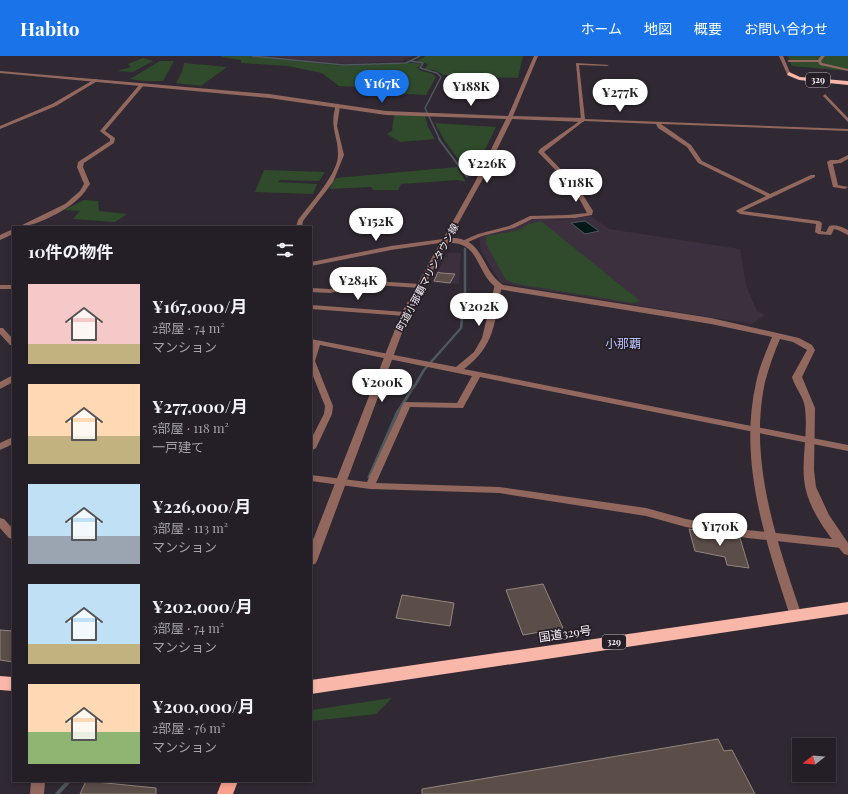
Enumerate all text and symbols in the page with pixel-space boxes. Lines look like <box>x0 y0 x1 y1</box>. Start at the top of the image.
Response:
text: Habito <box>20 15 79 41</box>
text: ホーム <box>580 19 622 38</box>
text: 地図 <box>644 19 672 38</box>
text: 概要 <box>694 19 722 38</box>
text: お問い合わせ <box>744 19 828 38</box>
pin: ¥167K <box>354 70 410 104</box>
pin: ¥188K <box>443 73 499 107</box>
road number: 329 <box>806 73 830 87</box>
text: ¥167K <box>364 74 400 91</box>
text: ¥188K <box>452 77 490 94</box>
pin: ¥277K <box>592 79 648 113</box>
text: ¥277K <box>602 83 638 100</box>
pin: ¥226K <box>459 150 515 184</box>
text: ¥226K <box>468 154 507 171</box>
pin: ¥118K <box>548 169 604 203</box>
text: ¥118K <box>558 173 594 190</box>
pin: ¥152K <box>348 208 404 242</box>
text: ¥152K <box>358 212 394 229</box>
street label: 町道小那覇マリンタウン線 <box>393 221 461 333</box>
icon: filters <box>274 239 296 261</box>
text: 10件の物件 <box>28 240 113 262</box>
pin: ¥284K <box>330 267 386 301</box>
text: ¥284K <box>338 271 378 288</box>
pin: ¥202K <box>451 293 507 327</box>
text: ¥167,000/月 <box>152 295 247 317</box>
text: ¥202K <box>459 297 499 314</box>
icon: home <box>60 300 108 348</box>
text: 2部屋 · 74 m² <box>152 319 225 336</box>
district label: 小那覇 <box>605 335 641 351</box>
text: マンション <box>152 338 217 355</box>
pin: ¥200K <box>354 369 410 403</box>
text: ¥200K <box>361 373 403 390</box>
text: ¥277,000/月 <box>152 395 248 417</box>
icon: home <box>60 400 108 448</box>
text: 5部屋 · 118 m² <box>152 419 229 436</box>
text: 一戸建て <box>152 438 204 455</box>
text: ¥226,000/月 <box>152 495 252 517</box>
icon: home <box>60 500 108 548</box>
pin: ¥170K <box>692 513 748 547</box>
text: ¥170K <box>701 517 739 534</box>
text: 3部屋 · 113 m² <box>152 519 228 536</box>
text: マンション <box>152 538 217 555</box>
text: ¥202,000/月 <box>152 595 253 617</box>
icon: home <box>60 600 108 648</box>
text: 3部屋 · 74 m² <box>152 619 224 636</box>
street label: 国道329号 <box>537 621 592 645</box>
road number: 329 <box>602 635 626 649</box>
text: マンション <box>152 638 217 655</box>
text: ¥200,000/月 <box>152 695 255 717</box>
icon: home <box>60 700 108 748</box>
text: 2部屋 · 76 m² <box>152 719 225 736</box>
text: マンション <box>152 738 217 755</box>
north arrow <box>792 738 836 782</box>
map controls <box>792 738 836 782</box>

